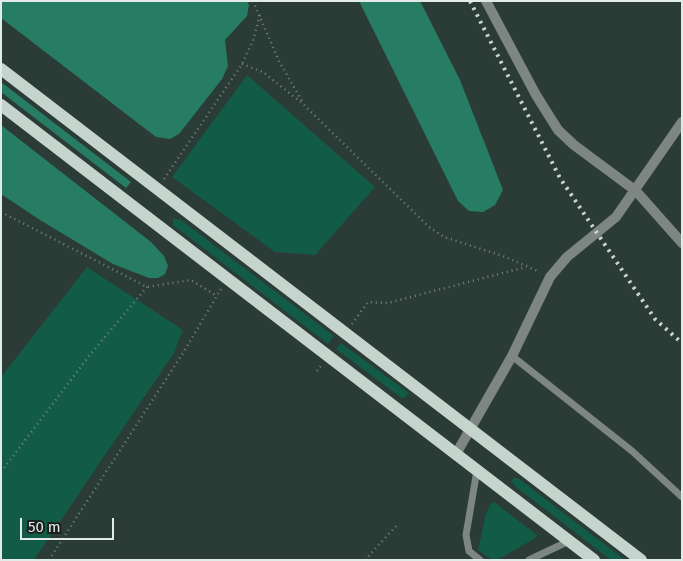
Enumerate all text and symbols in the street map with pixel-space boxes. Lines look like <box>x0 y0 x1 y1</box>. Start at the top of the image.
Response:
scale bar <box>22 508 116 540</box>
text: 50 m <box>28 518 61 536</box>

